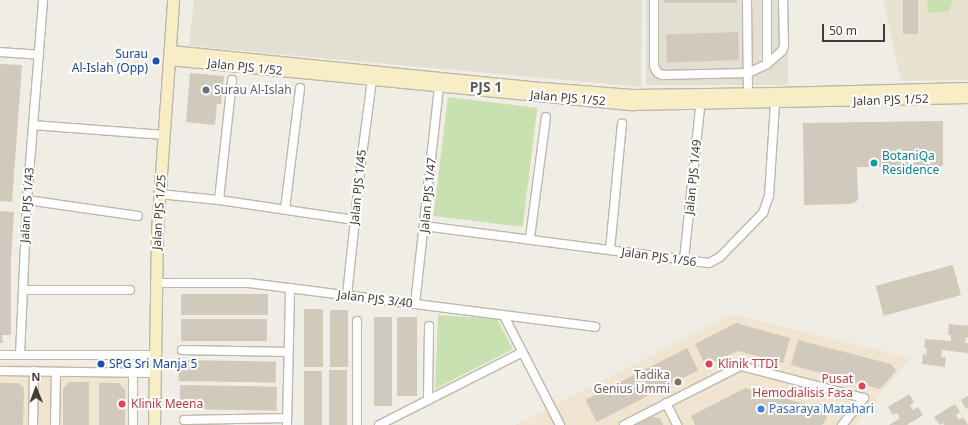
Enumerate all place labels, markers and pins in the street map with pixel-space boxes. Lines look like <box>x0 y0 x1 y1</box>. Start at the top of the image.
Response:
place label: Surau Al-Islah (Opp) <box>72 47 148 75</box>
marker: Surau Al-Islah (Opp) <box>151 56 161 66</box>
place label: Surau Al-Islah <box>214 83 292 97</box>
marker: Surau Al-Islah <box>201 85 211 95</box>
place label: BotaniQa Residence <box>882 149 939 177</box>
marker: BotaniQa Residence <box>869 158 879 168</box>
place label: SPG Sri Manja 5 <box>109 357 197 371</box>
place label: Klinik TTDI <box>718 357 778 371</box>
marker: Klinik TTDI <box>703 358 715 370</box>
marker: SPG Sri Manja 5 <box>96 359 106 369</box>
place label: Tadika Genius Ummi <box>593 368 670 396</box>
place label: Pusat Hemodialisis Fasa <box>752 372 853 400</box>
marker: Tadika Genius Ummi <box>673 377 683 387</box>
marker: Pusat Hemodialisis Fasa <box>856 380 868 392</box>
place label: Klinik Meena <box>131 397 203 411</box>
marker: Klinik Meena <box>116 398 128 410</box>
place label: Pasaraya Matahari <box>769 402 874 416</box>
marker: Pasaraya Matahari <box>756 404 766 414</box>

